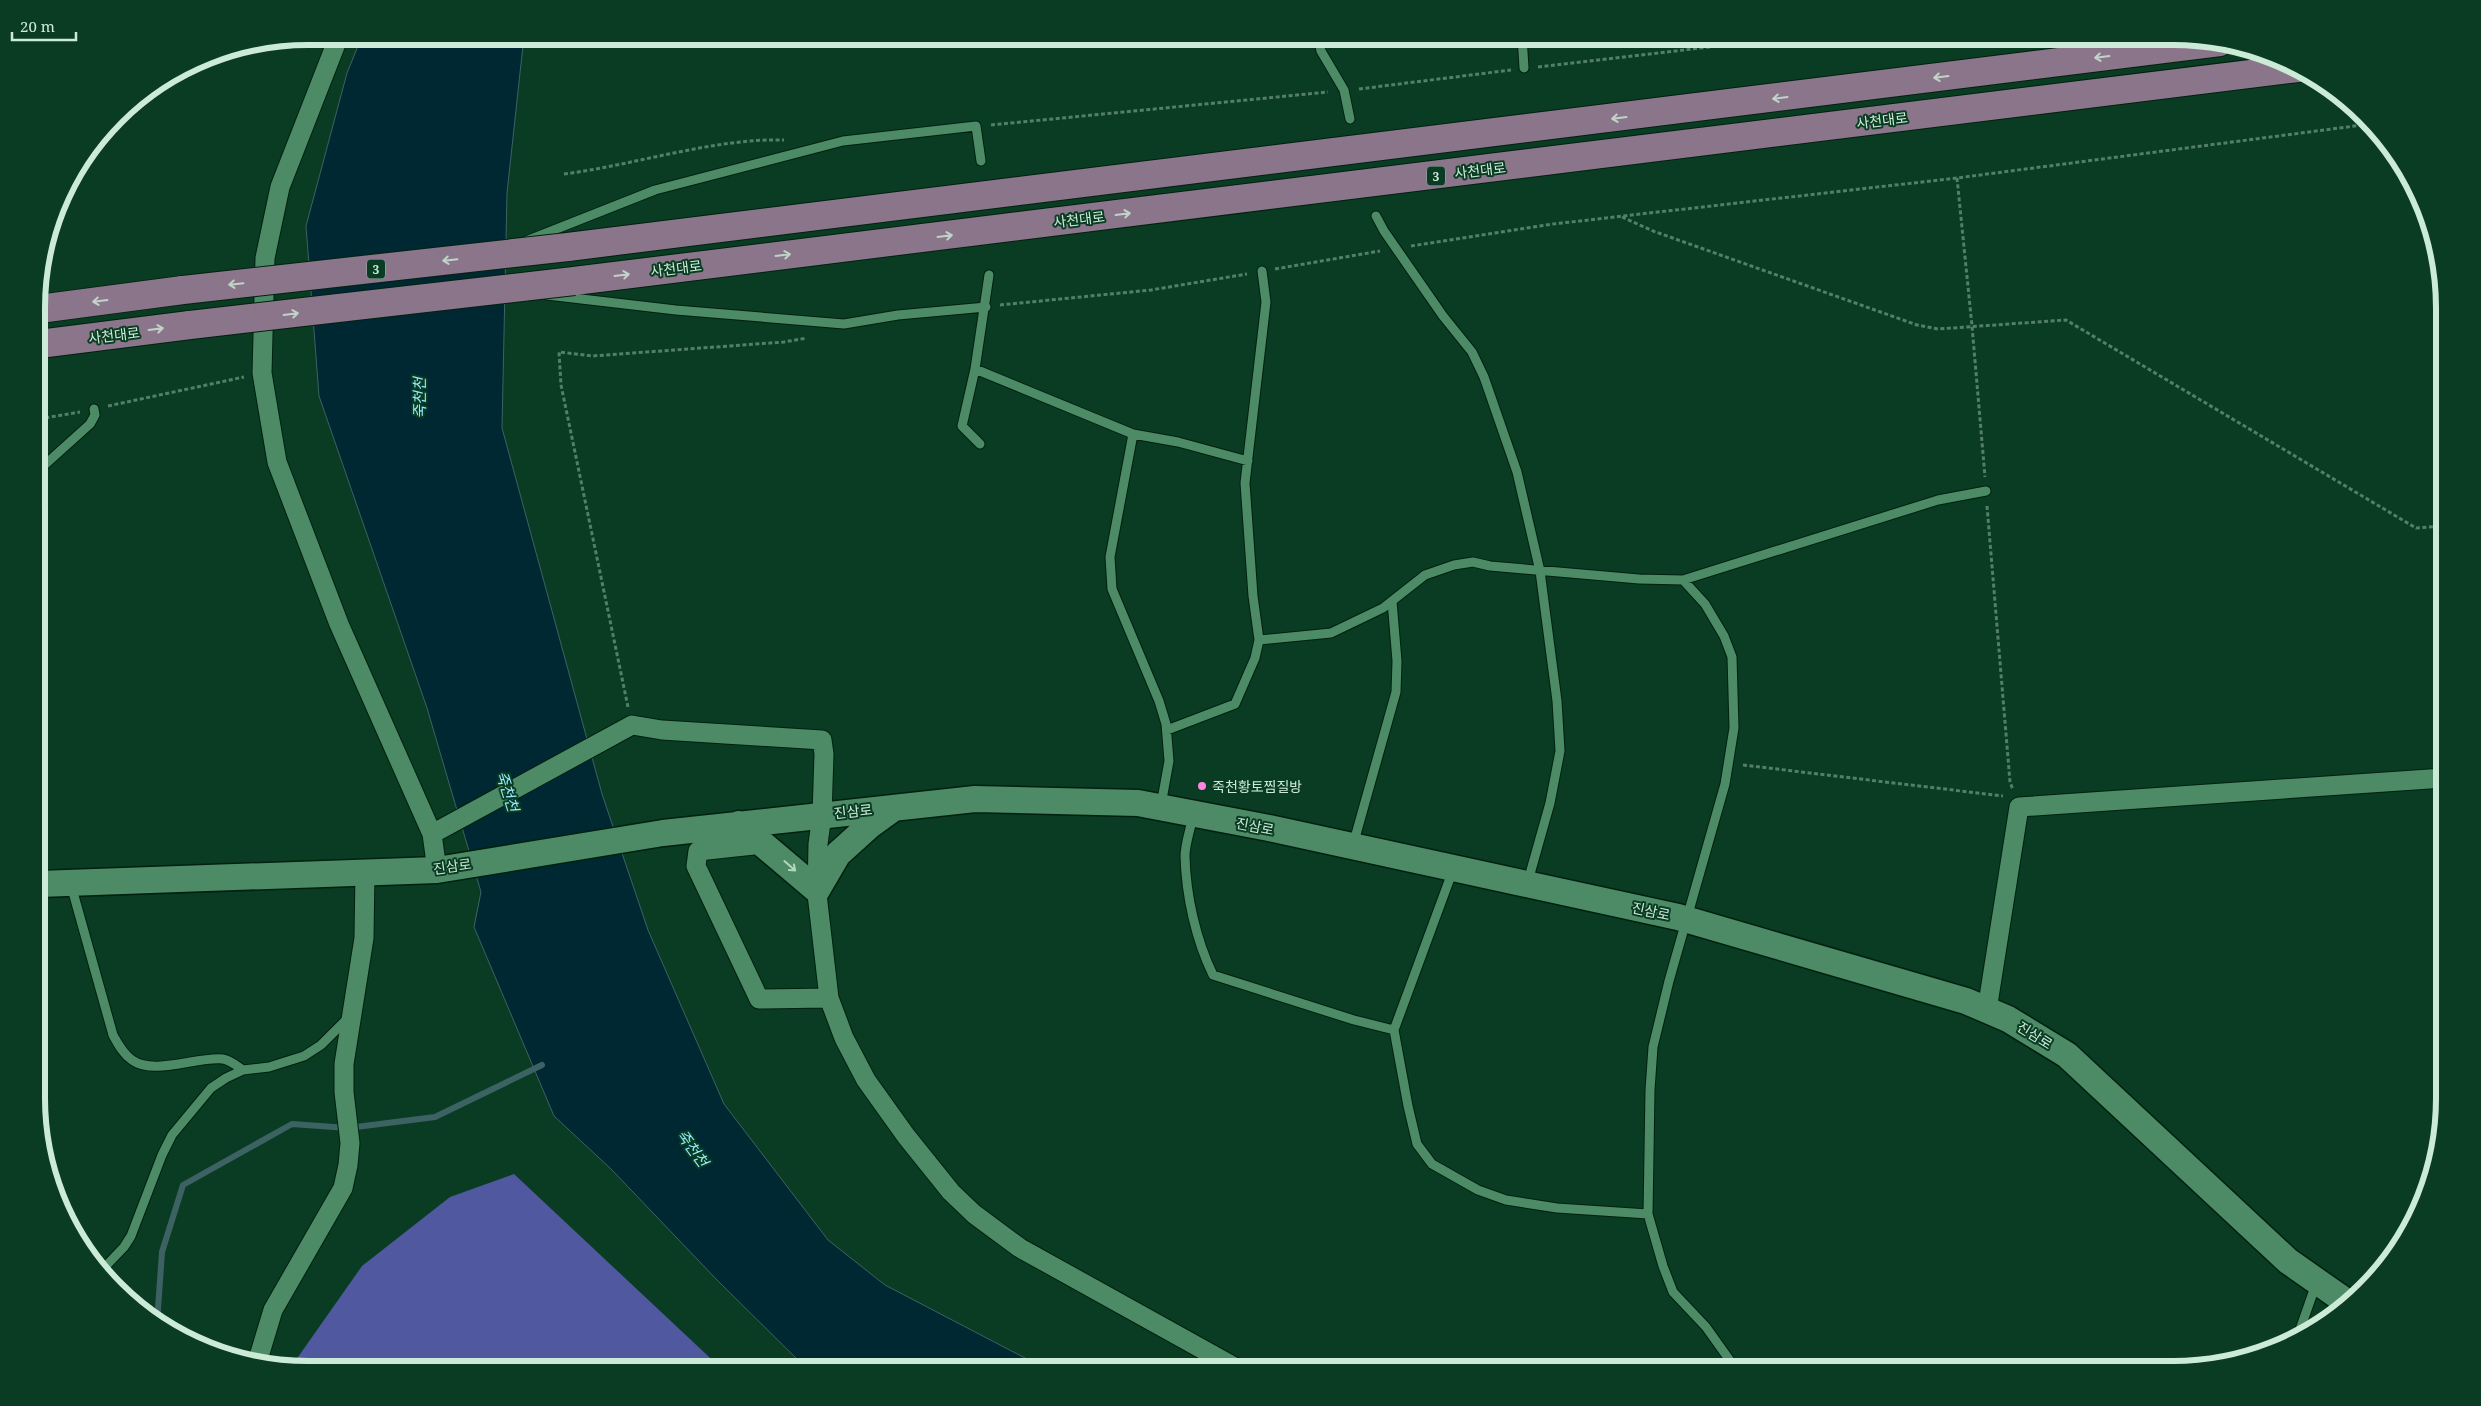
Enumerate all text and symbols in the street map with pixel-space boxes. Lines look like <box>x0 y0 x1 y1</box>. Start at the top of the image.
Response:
scale bar <box>12 10 76 42</box>
text: 20 m <box>20 16 55 36</box>
one-way arrow <box>2095 52 2111 62</box>
one-way arrow <box>1933 72 1949 82</box>
one-way arrow <box>1772 93 1788 103</box>
street label: 사천대로 <box>1855 107 1909 133</box>
one-way arrow <box>1611 113 1627 123</box>
street label: 사천대로 <box>1453 157 1507 183</box>
road number: 3 <box>1427 167 1445 186</box>
street label: 사천대로 <box>1052 206 1106 232</box>
one-way arrow <box>1115 209 1131 219</box>
one-way arrow <box>936 231 952 241</box>
one-way arrow <box>775 250 791 260</box>
one-way arrow <box>442 255 458 265</box>
street label: 사천대로 <box>649 255 703 281</box>
road number: 3 <box>367 260 385 278</box>
one-way arrow <box>614 270 630 280</box>
one-way arrow <box>228 279 244 289</box>
one-way arrow <box>93 296 109 306</box>
one-way arrow <box>283 309 299 319</box>
street label: 사천대로 <box>87 322 141 348</box>
one-way arrow <box>148 324 164 334</box>
water label: 죽천천 <box>409 375 429 419</box>
water label: 죽천천 <box>492 768 525 816</box>
place label: 죽천황토찜질방 <box>1212 777 1302 796</box>
marker: 죽천황토찜질방 <box>1196 780 1208 792</box>
street label: 진삼로 <box>833 800 873 822</box>
street label: 진삼로 <box>1234 813 1276 839</box>
street label: 진삼로 <box>432 854 473 878</box>
one-way arrow <box>783 861 796 872</box>
street label: 진삼로 <box>1630 898 1672 924</box>
street label: 진삼로 <box>2014 1017 2057 1053</box>
water label: 죽천천 <box>673 1125 715 1172</box>

